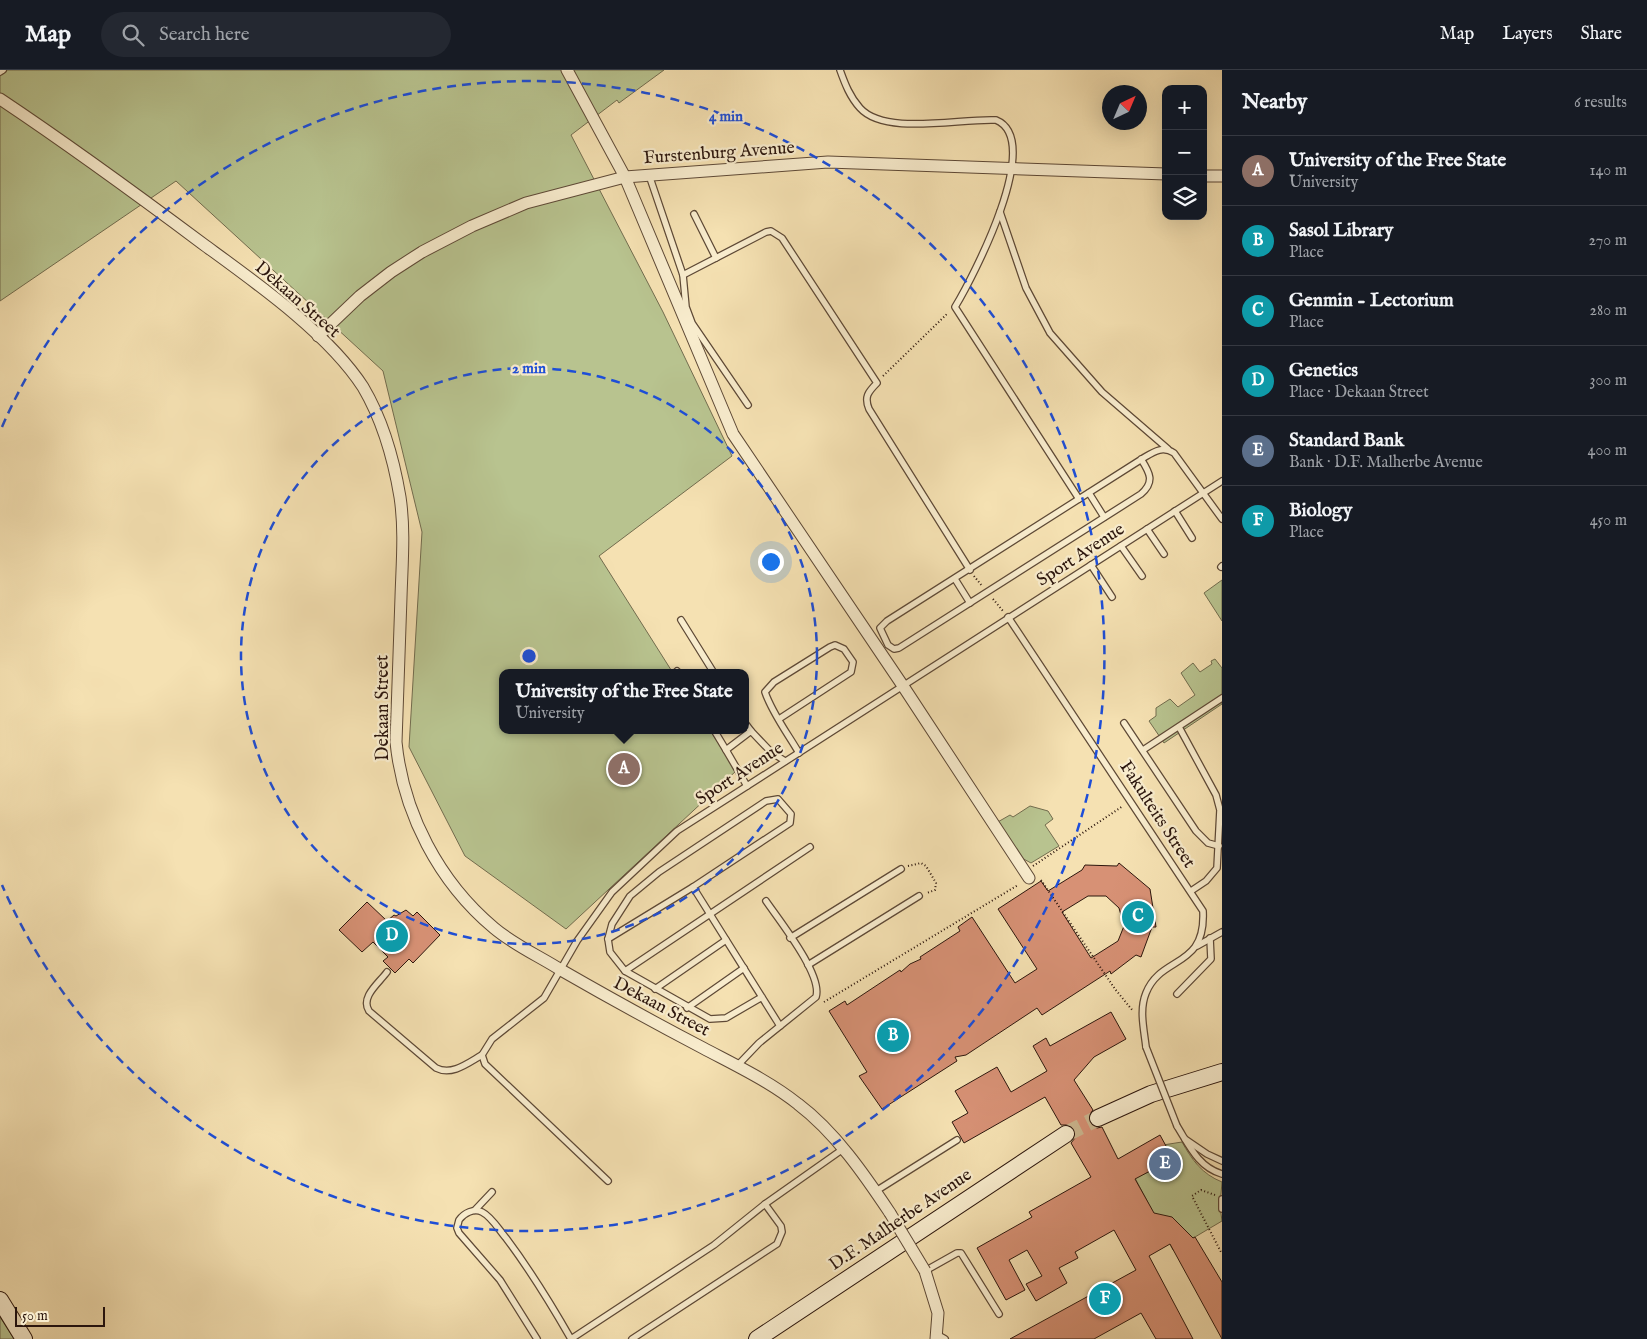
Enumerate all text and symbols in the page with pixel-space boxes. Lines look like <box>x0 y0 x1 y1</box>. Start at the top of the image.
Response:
search box <box>101 12 451 57</box>
text: Map <box>25 19 71 50</box>
icon: search <box>119 21 147 49</box>
text: Search here <box>159 23 250 47</box>
text: Map <box>1440 23 1474 46</box>
text: Layers <box>1502 23 1553 46</box>
text: Share <box>1581 23 1622 46</box>
north arrow <box>1102 85 1147 130</box>
map controls <box>1162 85 1207 220</box>
button: + <box>1162 85 1207 130</box>
text: Nearby <box>1242 89 1307 116</box>
text: 6 results <box>1574 93 1627 113</box>
text: 4 min <box>709 107 743 126</box>
button: − <box>1162 130 1207 175</box>
street label: Furstenburg Avenue <box>643 137 796 170</box>
text: University of the Free State <box>1289 149 1506 173</box>
text: A <box>1253 161 1263 181</box>
text: 140 m <box>1589 161 1627 181</box>
text: University <box>1289 173 1358 193</box>
button: layers <box>1162 175 1207 220</box>
text: Sasol Library <box>1289 219 1393 243</box>
text: B <box>1253 231 1263 251</box>
text: 270 m <box>1588 231 1627 251</box>
text: Place <box>1289 243 1324 263</box>
street label: Dekaan Street <box>249 257 345 344</box>
text: Genmin - Lectorium <box>1289 289 1454 313</box>
text: C <box>1252 301 1264 321</box>
text: 280 m <box>1590 301 1627 321</box>
text: Place <box>1289 313 1324 333</box>
text: 2 min <box>512 359 546 378</box>
text: Genetics <box>1289 359 1358 383</box>
text: D <box>1252 371 1264 391</box>
text: 300 m <box>1589 371 1627 391</box>
text: Place · Dekaan Street <box>1289 383 1429 403</box>
text: Standard Bank <box>1289 429 1404 453</box>
text: E <box>1252 441 1264 461</box>
text: 400 m <box>1588 441 1627 461</box>
text: Bank · D.F. Malherbe Avenue <box>1289 453 1483 473</box>
text: Biology <box>1289 499 1352 523</box>
text: F <box>1253 511 1263 531</box>
text: 450 m <box>1590 511 1627 531</box>
street label: Sport Avenue <box>1032 518 1129 592</box>
text: Place <box>1289 523 1324 543</box>
your location <box>758 549 784 575</box>
centre of rings <box>520 647 538 665</box>
street label: Dekaan Street <box>372 655 395 761</box>
popup <box>499 669 749 734</box>
text: University of the Free State <box>515 680 733 704</box>
text: University <box>515 704 585 724</box>
street label: Sport Avenue <box>691 737 788 811</box>
pin: A <box>608 750 640 788</box>
street label: Fakulteits Street <box>1114 757 1200 873</box>
pin: C <box>1122 898 1154 936</box>
pin: D <box>376 917 408 955</box>
street label: Dekaan Street <box>609 972 714 1042</box>
pin: B <box>877 1017 909 1055</box>
pin: E <box>1149 1145 1181 1183</box>
street label: D.F. Malherbe Avenue <box>825 1164 977 1277</box>
pin: F <box>1089 1280 1121 1318</box>
scale bar <box>15 1304 105 1327</box>
text: 50 m <box>22 1307 48 1325</box>

